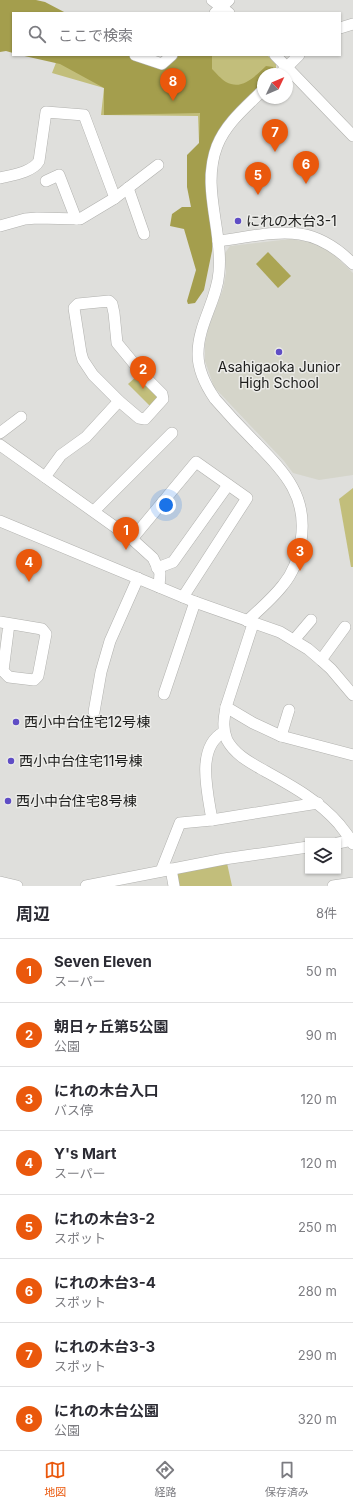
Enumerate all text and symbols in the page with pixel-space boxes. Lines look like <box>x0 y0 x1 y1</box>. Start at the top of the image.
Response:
search box <box>12 12 341 56</box>
icon: search <box>26 23 48 45</box>
text: ここで検索 <box>58 26 133 45</box>
pin: 8 <box>160 68 186 101</box>
north arrow <box>257 68 293 104</box>
pin: 7 <box>262 119 288 152</box>
pin: 6 <box>293 151 319 184</box>
pin: 5 <box>245 162 271 195</box>
place label: にれの木台3-1 <box>246 212 337 229</box>
marker: にれの木台3-1 <box>233 216 243 226</box>
marker: Asahigaoka Junior High School <box>274 347 284 357</box>
pin: 2 <box>130 356 156 389</box>
place label: Asahigaoka Junior High School <box>218 358 340 391</box>
your location <box>156 495 176 515</box>
pin: 1 <box>113 517 139 550</box>
pin: 3 <box>287 538 313 571</box>
pin: 4 <box>16 549 42 582</box>
place label: 西小中台住宅12号棟 <box>24 713 150 730</box>
marker: 西小中台住宅12号棟 <box>11 717 21 727</box>
place label: 西小中台住宅11号棟 <box>19 752 142 769</box>
marker: 西小中台住宅11号棟 <box>6 756 16 766</box>
place label: 西小中台住宅8号棟 <box>16 792 137 809</box>
marker: 西小中台住宅8号棟 <box>3 796 13 806</box>
map controls <box>305 838 341 874</box>
button: layers <box>305 838 341 874</box>
text: 周辺 <box>16 904 50 924</box>
text: 8件 <box>316 905 337 921</box>
text: Seven Eleven <box>54 952 152 971</box>
text: 1 <box>26 963 32 979</box>
text: 50 m <box>306 963 337 979</box>
text: スーパー <box>54 973 106 989</box>
text: 朝日ヶ丘第5公園 <box>54 1017 169 1036</box>
text: 2 <box>25 1027 33 1043</box>
text: 90 m <box>306 1027 337 1043</box>
text: 公園 <box>54 1038 80 1054</box>
text: にれの木台入口 <box>54 1081 159 1100</box>
text: 3 <box>25 1091 33 1107</box>
text: 120 m <box>301 1091 337 1107</box>
text: バス停 <box>54 1102 93 1118</box>
text: Y's Mart <box>54 1144 116 1163</box>
text: 4 <box>25 1155 33 1171</box>
text: 120 m <box>301 1155 337 1171</box>
text: スーパー <box>54 1165 106 1181</box>
text: にれの木台3-2 <box>54 1209 155 1228</box>
text: 5 <box>25 1219 33 1235</box>
text: 250 m <box>298 1219 337 1235</box>
text: スポット <box>54 1230 106 1246</box>
text: にれの木台3-4 <box>54 1273 156 1292</box>
text: 6 <box>25 1283 33 1299</box>
text: 280 m <box>298 1283 337 1299</box>
text: スポット <box>54 1294 106 1310</box>
text: にれの木台3-3 <box>54 1337 155 1356</box>
text: 7 <box>25 1347 33 1363</box>
text: 290 m <box>298 1347 337 1363</box>
text: スポット <box>54 1358 106 1374</box>
text: にれの木台公園 <box>54 1401 159 1420</box>
text: 8 <box>25 1411 33 1427</box>
text: 320 m <box>298 1411 337 1427</box>
text: 公園 <box>54 1422 80 1438</box>
tab: 地図 <box>44 1459 66 1499</box>
tab: 経路 <box>154 1459 176 1499</box>
tab: 保存済み <box>265 1459 309 1499</box>

